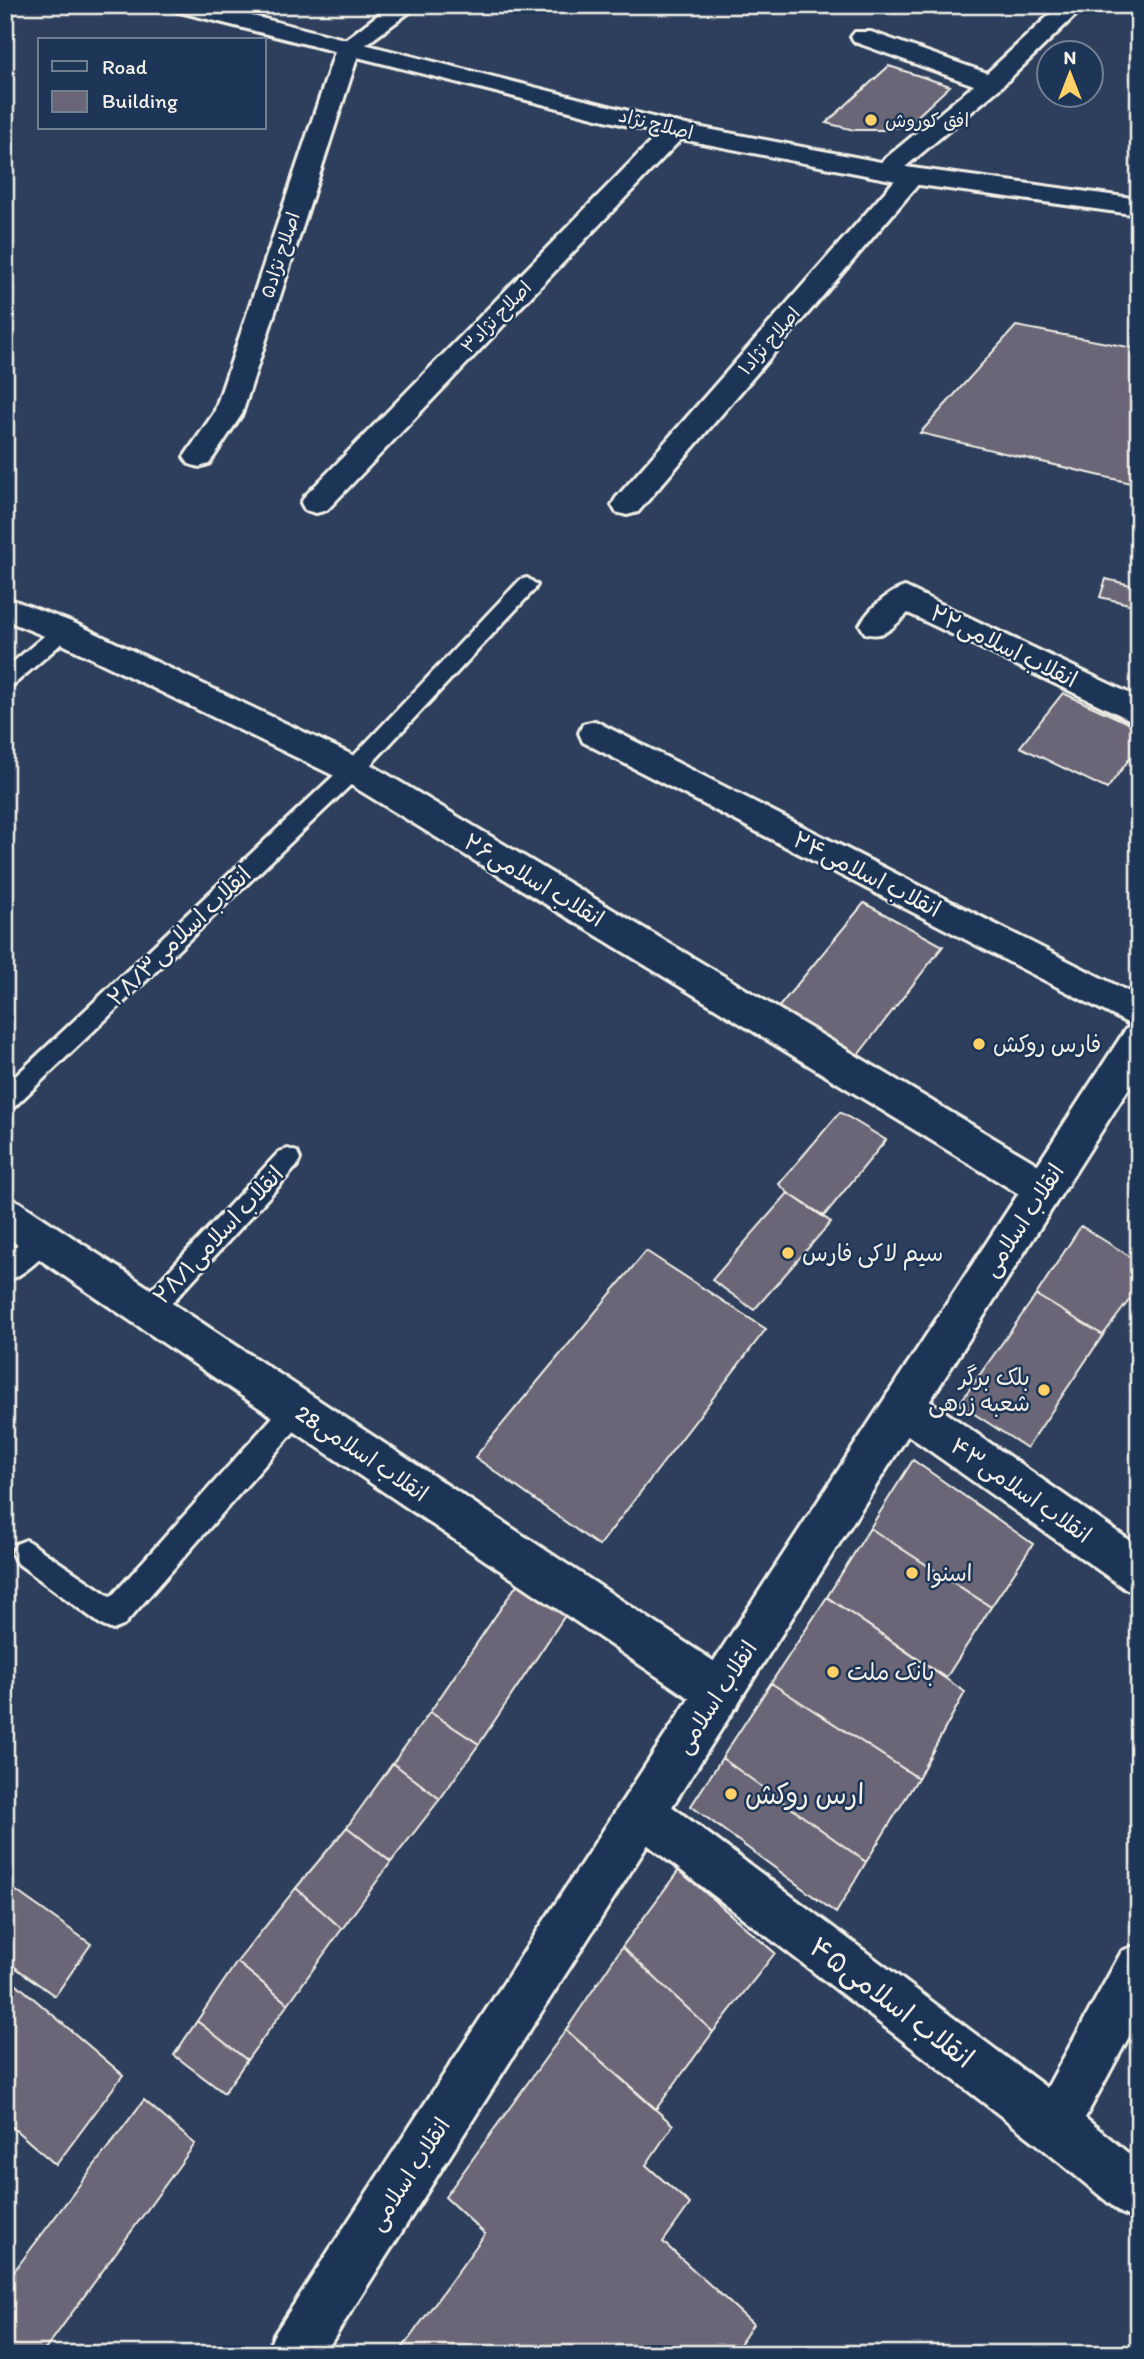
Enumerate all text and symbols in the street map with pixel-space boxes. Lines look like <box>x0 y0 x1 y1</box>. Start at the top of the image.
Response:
legend <box>38 38 266 130</box>
north arrow <box>1036 38 1106 108</box>
text: N <box>1064 46 1076 69</box>
text: Road <box>102 54 148 79</box>
text: Building <box>102 88 178 113</box>
street label: اصلاح نژاد <box>616 104 696 145</box>
place label: افق کوروش <box>885 109 969 132</box>
marker: افق کوروش <box>863 112 879 128</box>
street label: اصلاح نژاد۵ <box>255 209 306 301</box>
street label: اصلاح نژاد۳ <box>456 276 537 359</box>
street label: اصلاح نژاد۱ <box>733 302 806 380</box>
street label: انقلاب اسلامی۲۲ <box>925 598 1082 695</box>
street label: انقلاب اسلامی۲۴ <box>788 825 945 924</box>
street label: انقلاب اسلامی۲۶ <box>458 827 609 934</box>
street label: انقلاب اسلامی۲۸/۳ <box>101 860 257 1013</box>
place label: فارس روکش <box>993 1030 1101 1058</box>
marker: فارس روکش <box>971 1036 987 1052</box>
street label: انقلاب اسلامی <box>976 1158 1071 1282</box>
street label: انقلاب اسلامی۲۸/۱ <box>147 1160 290 1311</box>
place label: سیم لاکی فارس <box>802 1239 943 1271</box>
marker: سیم لاکی فارس <box>780 1245 796 1261</box>
place label: بلک برگر شعبه زرهی <box>928 1363 1030 1418</box>
marker: بلک برگر شعبه زرهی <box>1036 1382 1052 1398</box>
street label: 28انقلاب اسلامی <box>290 1398 434 1508</box>
street label: انقلاب اسلامی۴۳ <box>945 1431 1097 1550</box>
place label: اسنوا <box>926 1559 972 1588</box>
marker: اسنوا <box>904 1565 920 1581</box>
street label: انقلاب اسلامی <box>669 1635 764 1759</box>
place label: بانک ملت <box>847 1658 934 1686</box>
marker: بانک ملت <box>825 1664 841 1680</box>
place label: ارس روکش <box>745 1777 864 1811</box>
marker: ارس روکش <box>723 1786 739 1802</box>
street label: انقلاب اسلامی۴۵ <box>802 1929 981 2076</box>
street label: انقلاب اسلامی <box>362 2112 457 2236</box>

